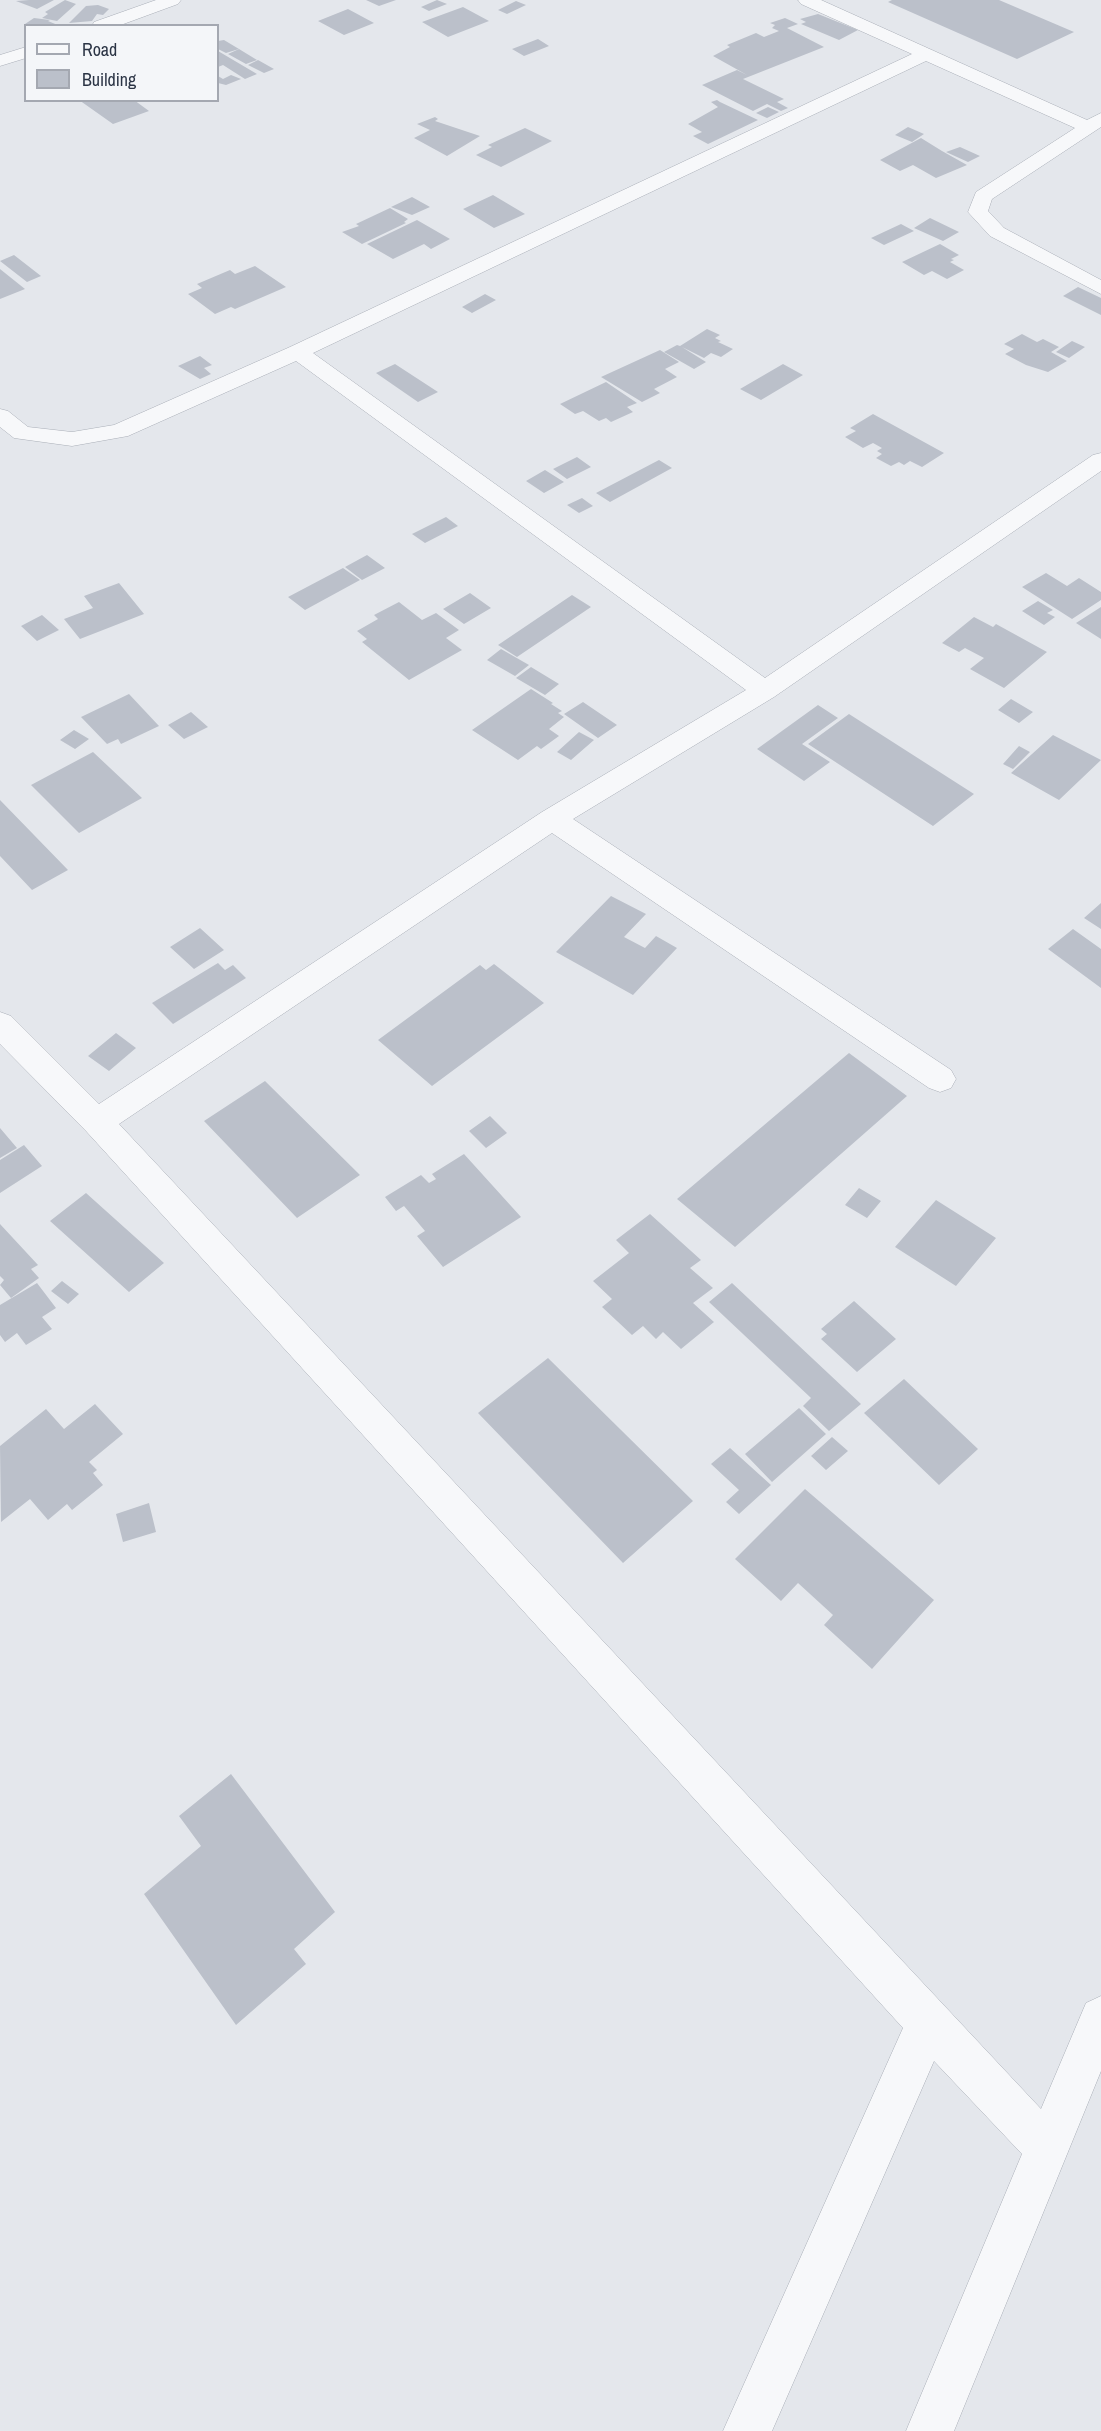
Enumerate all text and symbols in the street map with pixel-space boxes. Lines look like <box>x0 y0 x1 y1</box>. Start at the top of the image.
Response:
legend <box>24 24 219 102</box>
text: Road <box>82 37 117 62</box>
text: Building <box>82 67 136 92</box>

